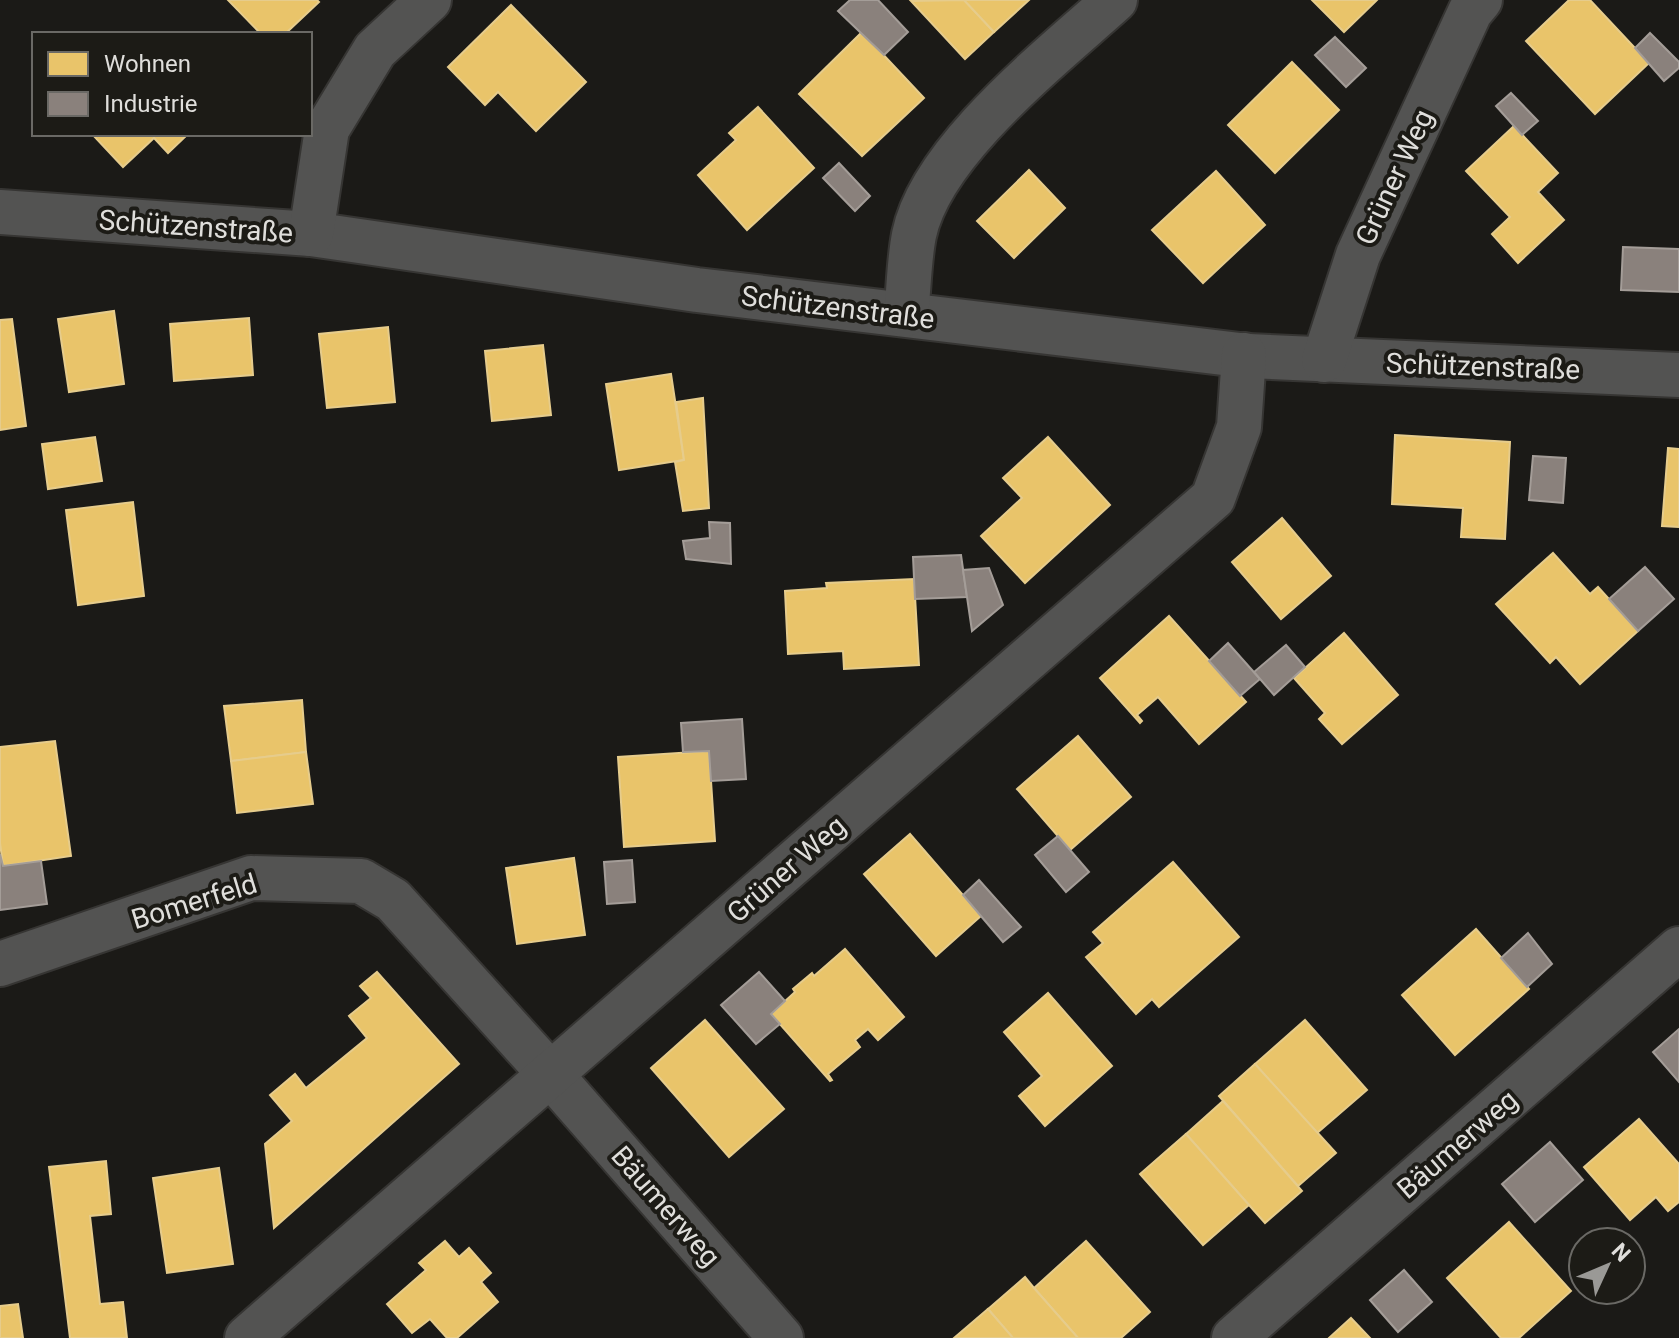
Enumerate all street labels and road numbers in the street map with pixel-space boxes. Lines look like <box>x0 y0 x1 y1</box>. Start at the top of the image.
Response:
street label: Grüner Weg <box>1349 104 1440 250</box>
street label: Schützenstraße <box>98 203 294 250</box>
street label: Schützenstraße <box>739 279 937 336</box>
street label: Schützenstraße <box>1385 347 1581 386</box>
street label: Grüner Weg <box>721 809 852 930</box>
street label: Bomerfeld <box>127 867 261 936</box>
street label: Bäumerweg <box>1390 1083 1524 1206</box>
street label: Bäumerweg <box>604 1139 727 1273</box>

